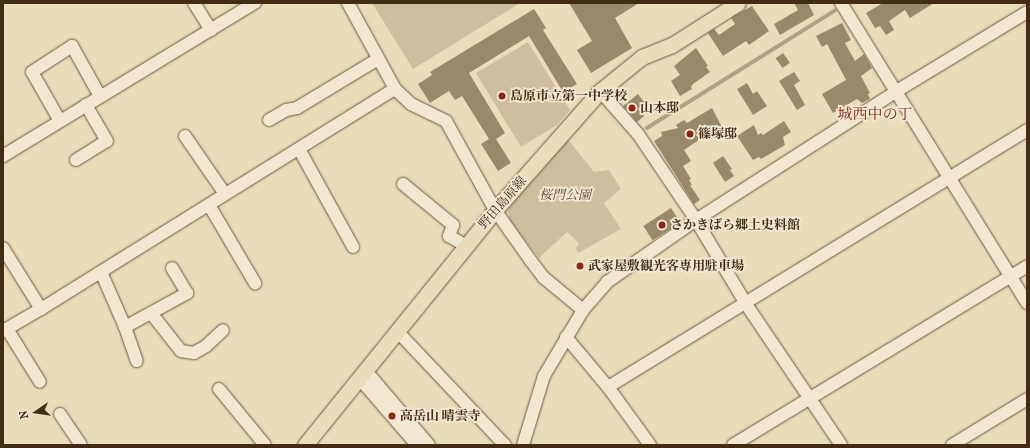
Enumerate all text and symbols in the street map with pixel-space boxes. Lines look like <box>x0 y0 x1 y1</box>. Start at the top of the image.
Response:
place label: 島原市立第一中学校 <box>510 88 627 104</box>
marker: 島原市立第一中学校 <box>497 91 507 101</box>
place label: 山本邸 <box>640 100 679 116</box>
marker: 山本邸 <box>627 103 637 113</box>
district label: 城西中の丁 <box>838 106 912 124</box>
place label: 篠塚邸 <box>698 126 737 142</box>
marker: 篠塚邸 <box>685 129 695 139</box>
street label: 野田島原線 <box>476 173 530 233</box>
park label: 桜門公園 <box>539 187 591 203</box>
place label: さかきばら郷土史料館 <box>670 217 800 233</box>
marker: さかきばら郷土史料館 <box>657 220 667 230</box>
place label: 武家屋敷観光客専用駐車場 <box>588 258 744 274</box>
marker: 武家屋敷観光客専用駐車場 <box>575 261 585 271</box>
north arrow <box>16 392 56 432</box>
place label: 高岳山 晴雲寺 <box>400 408 481 424</box>
text: N <box>17 409 31 420</box>
marker: 高岳山 晴雲寺 <box>387 411 397 421</box>

